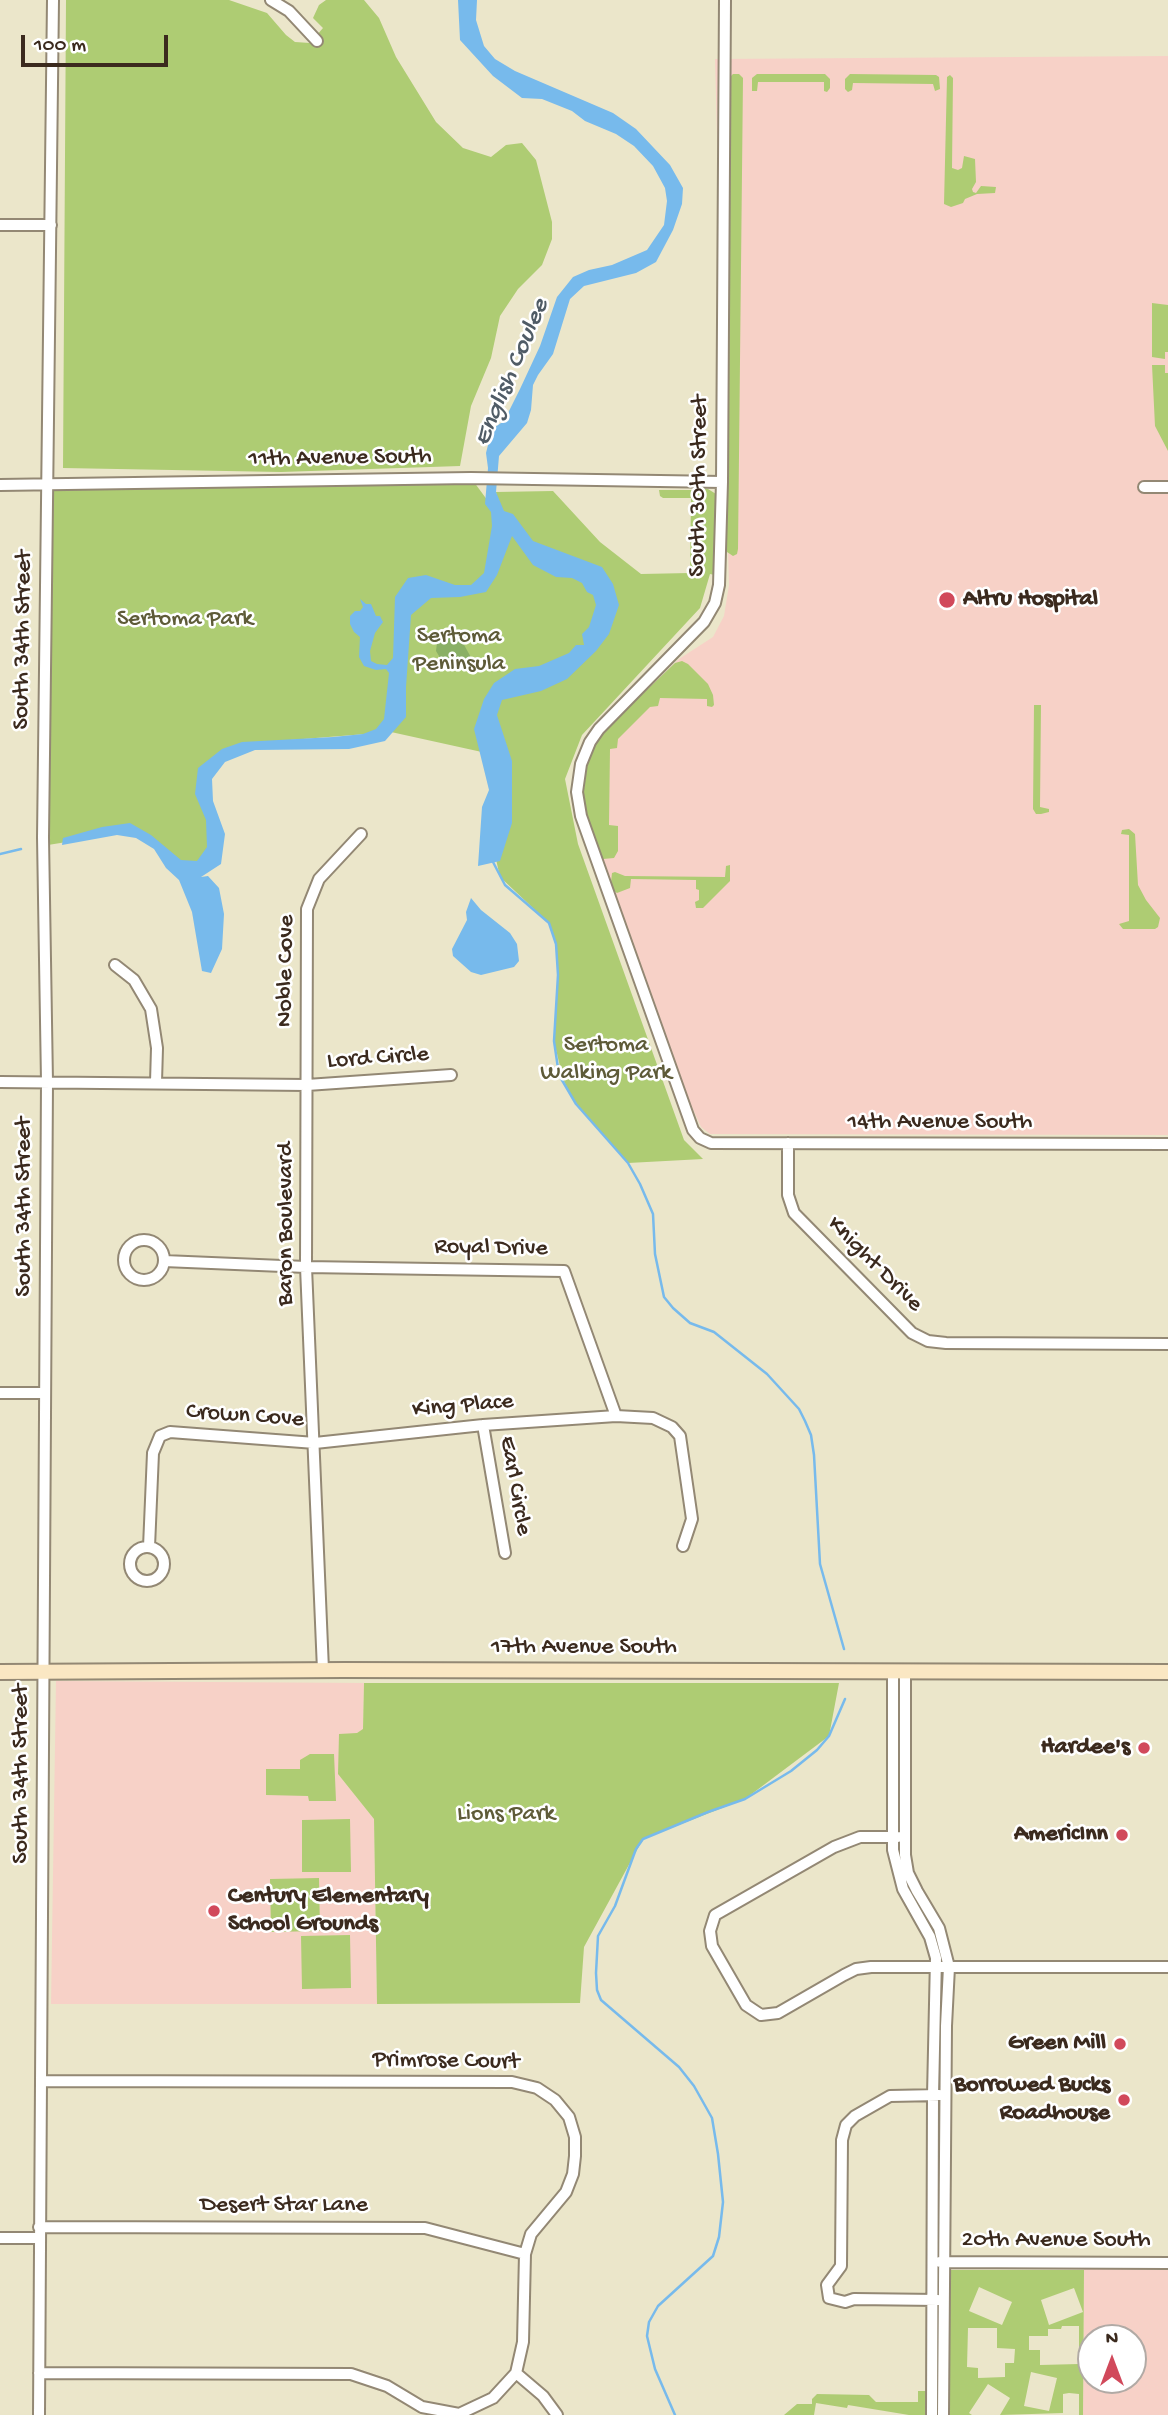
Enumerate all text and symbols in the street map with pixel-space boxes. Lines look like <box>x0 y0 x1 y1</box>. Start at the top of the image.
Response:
scale bar <box>24 21 172 65</box>
text: 100 m <box>34 34 86 59</box>
water label: English Coulee <box>468 295 558 451</box>
street label: South 30th Street <box>684 395 716 577</box>
street label: 11th Avenue South <box>248 443 432 475</box>
street label: South 34th Street <box>8 550 40 730</box>
place label: Altru Hospital <box>963 586 1098 614</box>
marker: Altru Hospital <box>937 590 957 610</box>
park label: Sertoma Park <box>117 606 253 634</box>
park label: Sertoma Peninsula <box>413 623 505 679</box>
street label: Noble Cove <box>272 914 302 1028</box>
park label: Sertoma Walking Park <box>540 1032 672 1088</box>
street label: Lord Circle <box>326 1041 430 1077</box>
street label: 14th Avenue South <box>848 1109 1032 1137</box>
street label: South 34th Street <box>11 1117 39 1297</box>
street label: Baron Boulevard <box>273 1142 301 1306</box>
street label: Knight Drive <box>820 1211 928 1319</box>
street label: Royal Drive <box>434 1234 548 1264</box>
street label: King Place <box>411 1388 515 1426</box>
street label: Crown Cove <box>185 1399 305 1435</box>
street label: Earl Circle <box>491 1434 537 1538</box>
street label: 17th Avenue South <box>491 1634 677 1662</box>
street label: South 34th Street <box>8 1684 36 1864</box>
place label: Hardee's <box>1041 1734 1130 1762</box>
marker: Hardee's <box>1136 1740 1152 1756</box>
park label: Lions Park <box>457 1801 555 1829</box>
place label: AmericInn <box>1014 1821 1108 1849</box>
marker: AmericInn <box>1114 1827 1130 1843</box>
place label: Century Elementary School Grounds <box>228 1883 429 1939</box>
marker: Century Elementary School Grounds <box>206 1903 222 1919</box>
place label: Green Mill <box>1008 2030 1106 2058</box>
marker: Green Mill <box>1112 2036 1128 2052</box>
street label: Primrose Court <box>372 2046 520 2078</box>
place label: Borrowed Bucks Roadhouse <box>954 2072 1110 2128</box>
marker: Borrowed Bucks Roadhouse <box>1116 2092 1132 2108</box>
street label: Desert Star Lane <box>200 2192 368 2220</box>
street label: 20th Avenue South <box>961 2227 1151 2255</box>
north arrow <box>1077 2324 1147 2394</box>
text: N <box>1106 2328 1118 2351</box>

